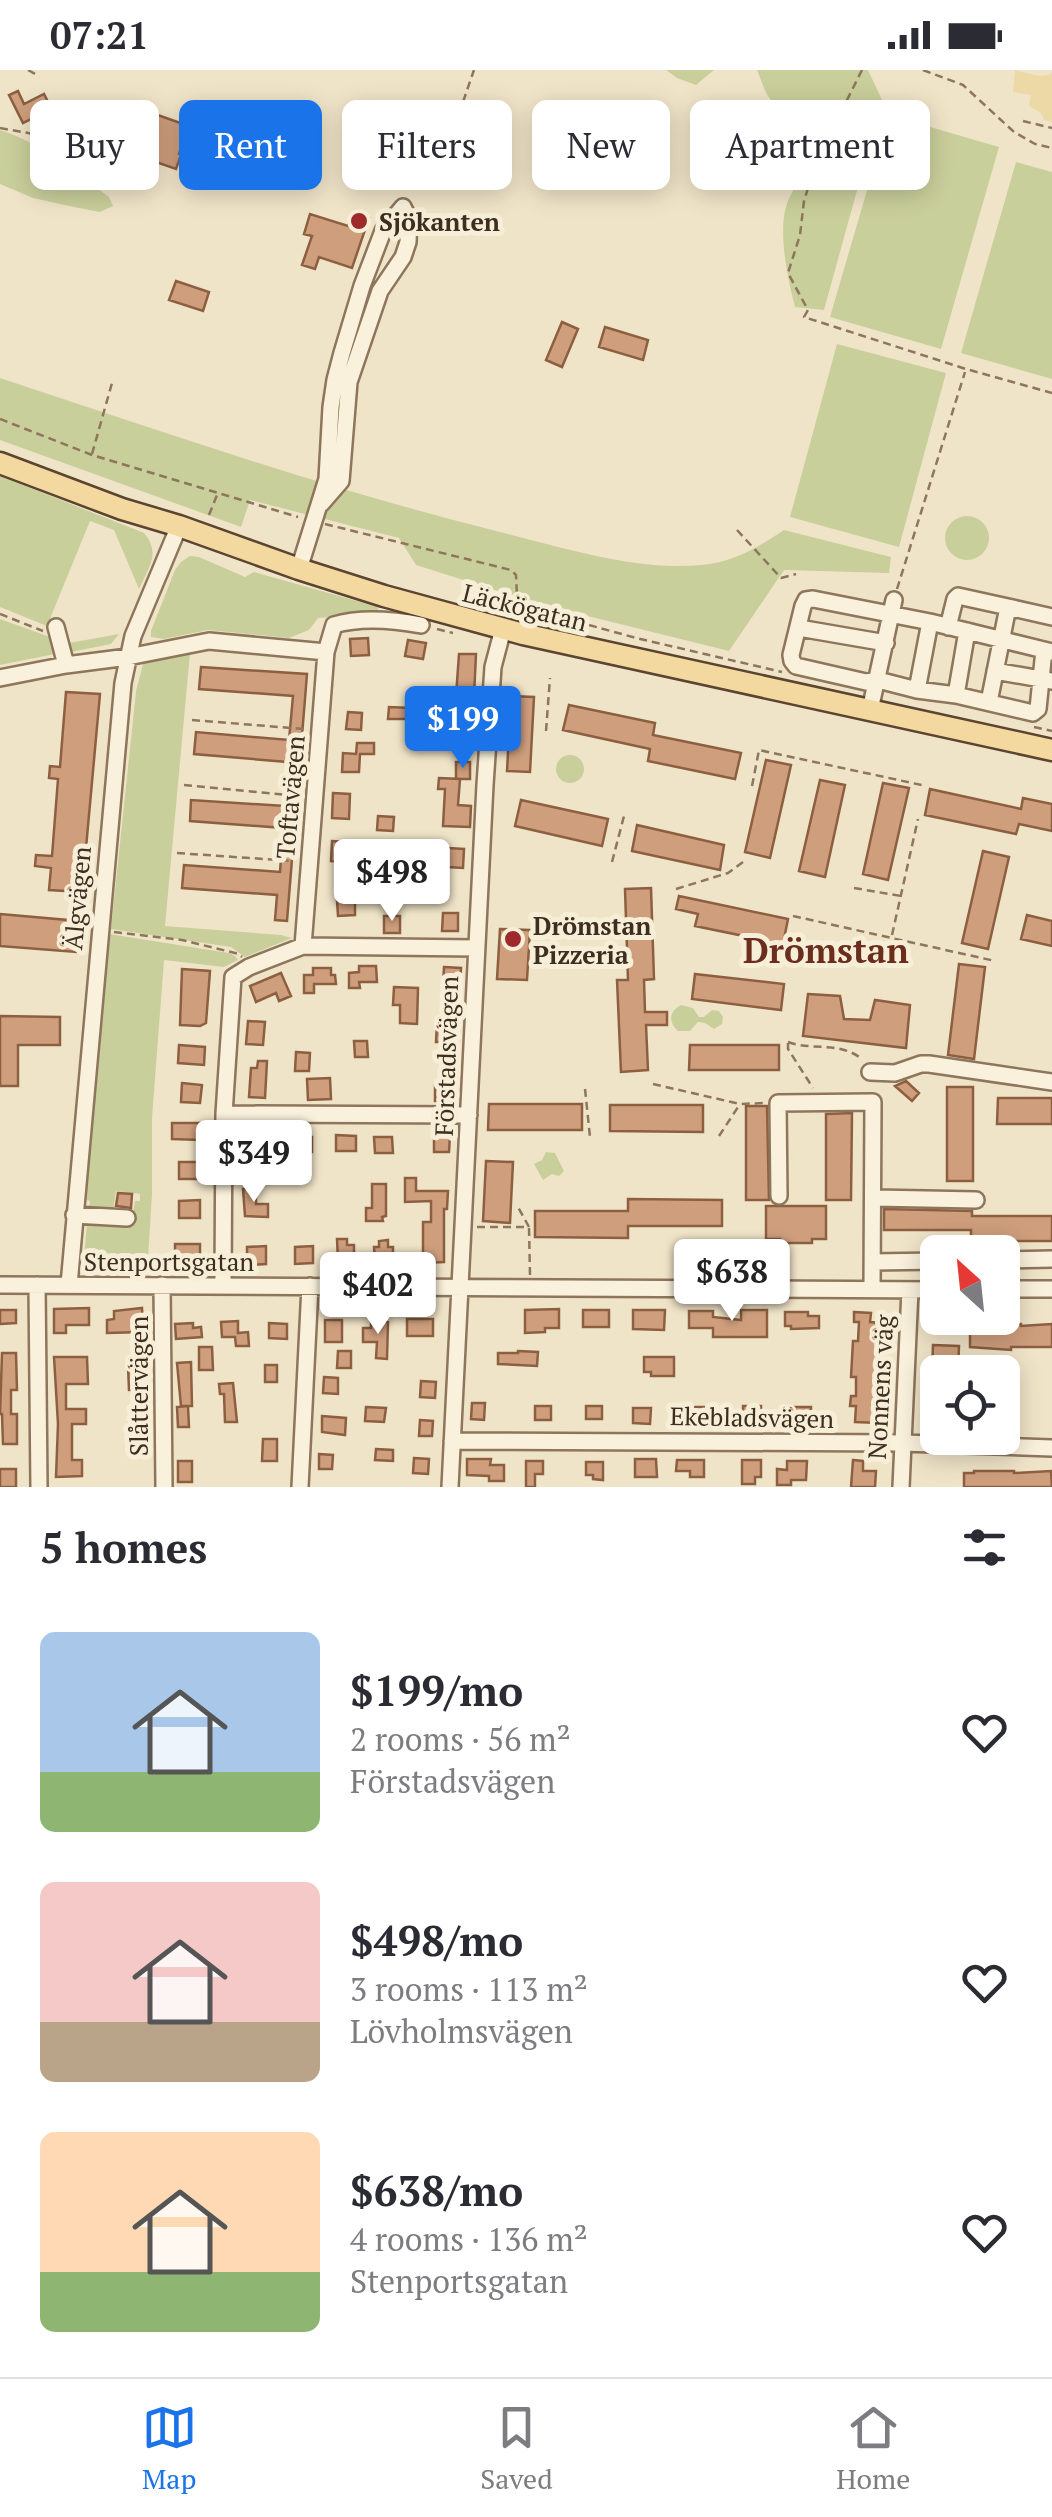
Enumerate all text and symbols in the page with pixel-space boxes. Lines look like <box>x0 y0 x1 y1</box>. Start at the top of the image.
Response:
text: 07:21 <box>50 10 149 60</box>
chip: Buy <box>30 100 159 190</box>
chip: Rent <box>179 100 322 190</box>
chip: Filters <box>342 100 512 190</box>
chip: New <box>532 100 670 190</box>
chip: Apartment <box>690 100 930 190</box>
place label: Sjökanten <box>379 205 500 238</box>
marker: Sjökanten <box>348 210 370 232</box>
street label: Läckögatan <box>459 576 591 638</box>
pin: $199 <box>404 686 522 771</box>
text: $199 <box>427 697 499 739</box>
street label: Toftavägen <box>268 734 312 860</box>
pin: $498 <box>333 839 451 924</box>
street label: Älgvägen <box>56 845 98 951</box>
text: $498 <box>356 850 428 892</box>
place label: Drömstan Pizzeria <box>533 909 651 971</box>
district label: Drömstan <box>743 927 909 973</box>
marker: Drömstan Pizzeria <box>502 928 524 950</box>
street label: Förstadsvägen <box>427 975 465 1137</box>
pin: $349 <box>195 1120 313 1205</box>
text: $349 <box>218 1131 290 1173</box>
north arrow <box>920 1235 1020 1335</box>
map controls <box>920 1235 1020 1455</box>
pin: $638 <box>673 1239 791 1324</box>
street label: Stenportsgatan <box>84 1245 254 1278</box>
text: $638 <box>696 1250 768 1292</box>
pin: $402 <box>319 1252 437 1337</box>
text: $402 <box>342 1263 414 1305</box>
street label: Nonnens väg <box>860 1313 900 1460</box>
street label: Slåttervägen <box>122 1316 155 1456</box>
button: locate <box>920 1355 1020 1455</box>
street label: Ekebladsvägen <box>670 1399 834 1435</box>
text: 5 homes <box>40 1519 207 1575</box>
icon: filters <box>957 1520 1012 1575</box>
text: $199/mo <box>350 1662 523 1718</box>
icon: home <box>120 1672 240 1792</box>
icon: heart <box>957 1705 1012 1760</box>
text: 2 rooms · 56 m² <box>350 1718 571 1760</box>
text: Förstadsvägen <box>350 1760 555 1802</box>
text: $498/mo <box>350 1912 523 1968</box>
icon: home <box>120 1922 240 2042</box>
icon: heart <box>957 1955 1012 2010</box>
text: 3 rooms · 113 m² <box>350 1968 588 2010</box>
text: Lövholmsvägen <box>350 2010 573 2052</box>
text: $638/mo <box>350 2162 523 2218</box>
icon: home <box>120 2172 240 2292</box>
icon: heart <box>957 2205 1012 2260</box>
text: 4 rooms · 136 m² <box>350 2218 588 2260</box>
text: Stenportsgatan <box>350 2260 568 2302</box>
tab: Map <box>142 2400 197 2497</box>
tab: Saved <box>480 2400 553 2497</box>
tab: Home <box>836 2400 910 2497</box>

